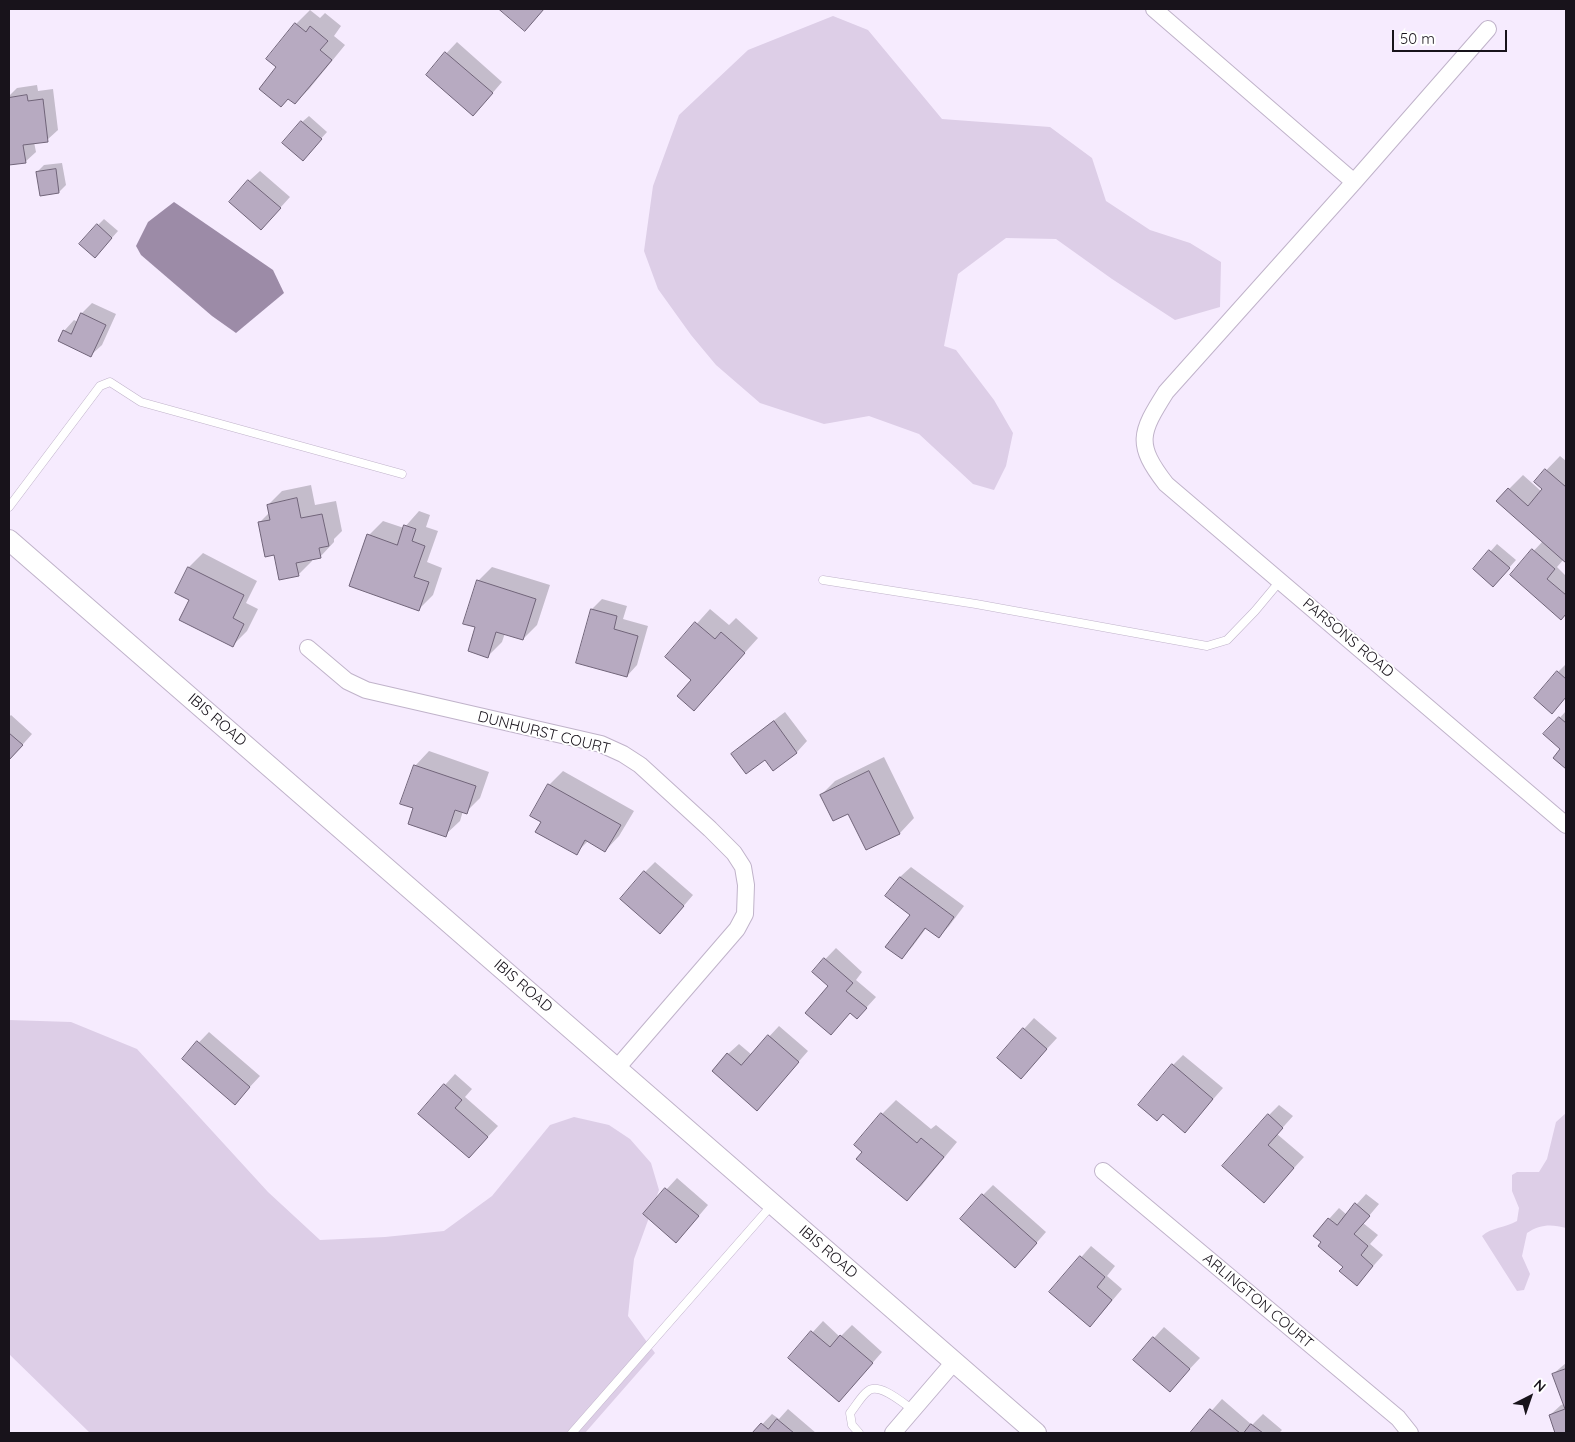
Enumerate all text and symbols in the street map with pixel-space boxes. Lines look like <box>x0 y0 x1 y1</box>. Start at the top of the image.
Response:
scale bar <box>1395 20 1510 52</box>
text: 50 m <box>1400 29 1435 48</box>
street label: PARSONS ROAD <box>1299 595 1397 681</box>
street label: IBIS ROAD <box>184 690 250 750</box>
street label: DUNHURST COURT <box>476 708 612 758</box>
street label: IBIS ROAD <box>490 956 556 1016</box>
street label: IBIS ROAD <box>795 1222 861 1282</box>
street label: ARLINGTON COURT <box>1199 1250 1317 1352</box>
north arrow <box>1505 1372 1555 1422</box>
text: N <box>1530 1376 1550 1396</box>

